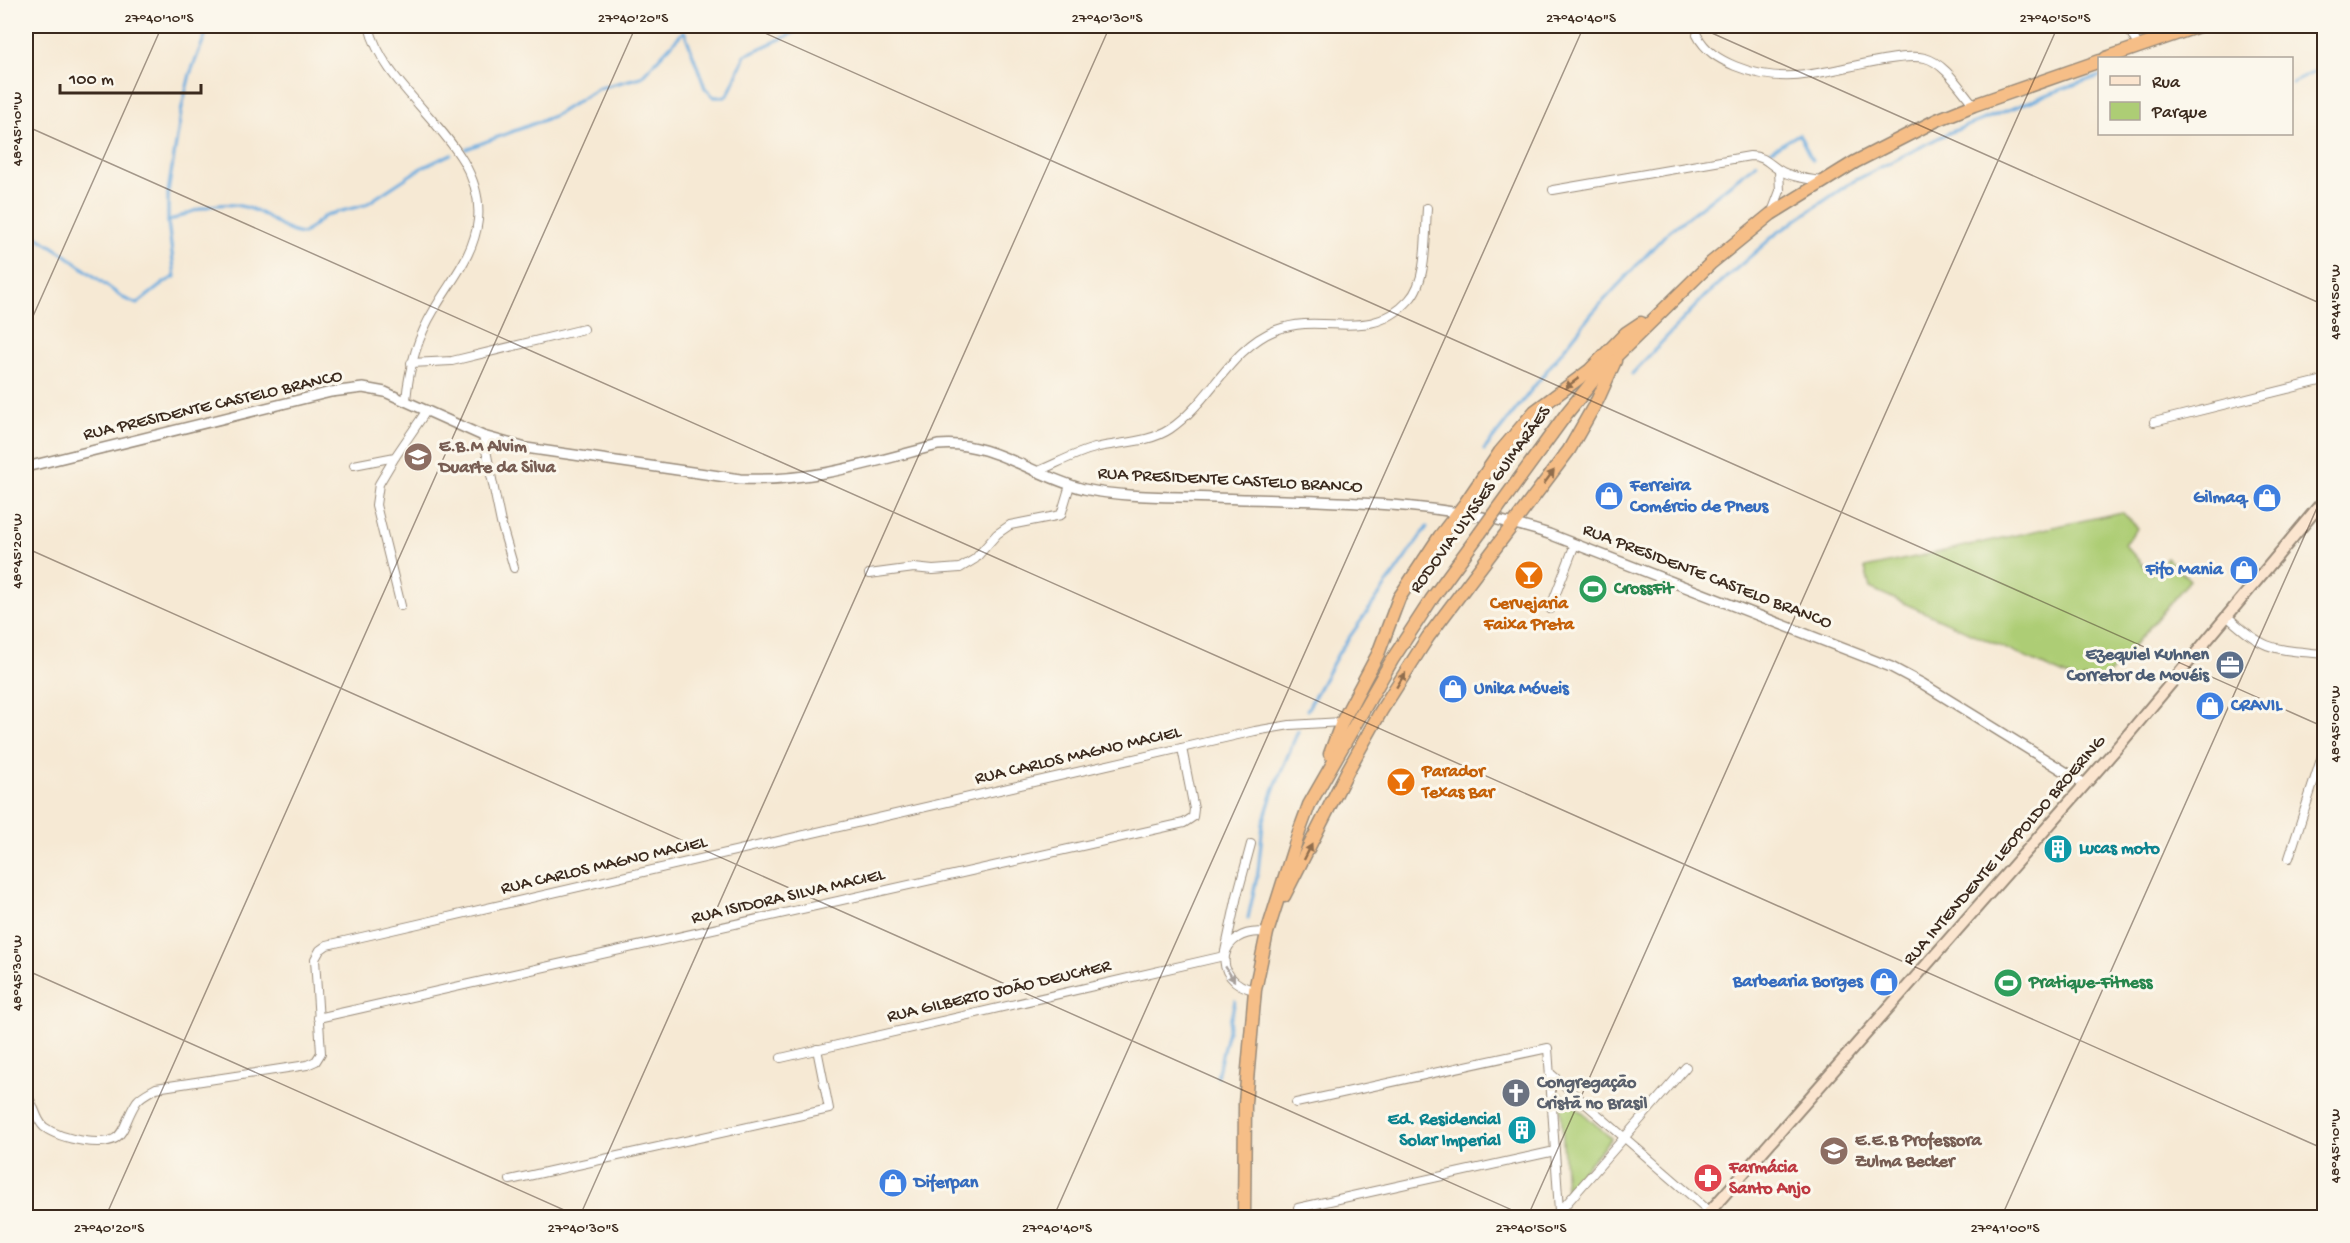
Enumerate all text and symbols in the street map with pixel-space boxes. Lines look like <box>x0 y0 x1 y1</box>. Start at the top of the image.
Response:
text: 27°40'10"S <box>124 10 194 28</box>
text: 27°40'20"S <box>598 10 668 28</box>
text: 27°40'30"S <box>1072 10 1142 28</box>
text: 27°40'40"S <box>1546 10 1616 28</box>
text: 27°40'50"S <box>2020 10 2091 28</box>
scale bar <box>60 57 201 95</box>
legend <box>2098 57 2293 135</box>
text: 100 m <box>68 70 114 91</box>
text: Rua <box>2152 73 2181 94</box>
text: 48°45'10"W <box>9 92 27 166</box>
text: Parque <box>2151 103 2208 124</box>
text: 48°44'50"W <box>2327 264 2345 340</box>
street label: RUA PRESIDENTE CASTELO BRANCO <box>81 366 345 446</box>
one-way arrow <box>1565 377 1581 389</box>
street label: RODOVIA ULYSSES GUIMARÃES <box>1406 402 1556 598</box>
place label: E.B.M Alvim Duarte da Silva <box>437 437 556 479</box>
school or university icon: E.B.M Alvim Duarte da Silva <box>402 441 434 473</box>
street label: RUA PRESIDENTE CASTELO BRANCO <box>1097 464 1363 498</box>
one-way arrow <box>1543 469 1555 485</box>
place label: Ferreira Comércio de Pneus <box>1629 476 1769 518</box>
shop icon: Ferreira Comércio de Pneus <box>1593 480 1625 512</box>
shop icon: Gilmaq <box>2251 482 2283 514</box>
place label: Gilmaq <box>2193 488 2249 509</box>
text: 48°45'20"W <box>9 513 27 589</box>
street label: RUA PRESIDENTE CASTELO BRANCO <box>1579 520 1835 634</box>
shop icon: Fifo Mania <box>2228 554 2260 586</box>
bar icon: Cervejaria Faixa Preta <box>1513 559 1545 591</box>
place label: Fifo Mania <box>2145 560 2224 581</box>
sports icon: CrossFit <box>1577 573 1609 605</box>
place label: CrossFit <box>1613 579 1675 600</box>
place label: Cervejaria Faixa Preta <box>1483 594 1575 636</box>
place label: Ezequiel Kuhnen Corretor de Movéis <box>2066 645 2210 687</box>
office icon: Ezequiel Kuhnen Corretor de Movéis <box>2214 649 2246 681</box>
one-way arrow <box>1395 672 1406 689</box>
shop icon: Unika Móveis <box>1437 673 1469 705</box>
place label: Unika Móveis <box>1474 679 1570 700</box>
text: 48°45'00"W <box>2327 685 2345 762</box>
shop icon: CRAVIL <box>2194 690 2226 722</box>
place label: CRAVIL <box>2230 696 2283 717</box>
street label: RUA CARLOS MAGNO MACIEL <box>973 722 1184 790</box>
street label: RUA INTENDENTE LEOPOLDO BROERING <box>1899 731 2111 970</box>
place label: Parador Texas Bar <box>1420 762 1497 804</box>
bar icon: Parador Texas Bar <box>1385 766 1417 798</box>
street label: RUA CARLOS MAGNO MACIEL <box>499 832 710 900</box>
building icon: Lucas moto <box>2042 833 2074 865</box>
place label: Lucas moto <box>2079 839 2161 860</box>
one-way arrow <box>1303 843 1313 860</box>
street label: RUA ISIDORA SILVA MACIEL <box>689 864 888 929</box>
text: 48°45'30"W <box>9 935 27 1011</box>
street label: RUA GILBERTO JOÃO DEUCHER <box>885 956 1113 1028</box>
one-way arrow <box>1224 965 1235 982</box>
shop icon: Barbearia Borges <box>1868 966 1900 998</box>
sports icon: Pratique-Fitness <box>1992 967 2024 999</box>
place label: Barbearia Borges <box>1732 972 1864 993</box>
place label: Pratique-Fitness <box>2028 973 2154 994</box>
place label: Congregação Cristã no Brasil <box>1536 1073 1648 1115</box>
church icon: Congregação Cristã no Brasil <box>1500 1077 1532 1109</box>
text: 48°45'10"W <box>2327 1109 2345 1183</box>
place label: Ed. Residencial Solar Imperial <box>1388 1110 1501 1152</box>
building icon: Ed. Residencial Solar Imperial <box>1506 1114 1538 1146</box>
place label: E.E.B Professora Zulma Becker <box>1855 1131 1983 1173</box>
school or university icon: E.E.B Professora Zulma Becker <box>1818 1135 1850 1167</box>
place label: Farmácia Santo Anjo <box>1728 1158 1811 1200</box>
pharmacy icon: Farmácia Santo Anjo <box>1692 1162 1724 1194</box>
shop icon: Diferpan <box>877 1167 909 1199</box>
place label: Diferpan <box>912 1173 979 1194</box>
text: 27°40'20"S <box>74 1220 144 1238</box>
text: 27°40'30"S <box>548 1220 618 1238</box>
text: 27°40'40"S <box>1022 1220 1092 1238</box>
text: 27°40'50"S <box>1496 1220 1567 1238</box>
text: 27°41'00"S <box>1970 1220 2040 1238</box>

